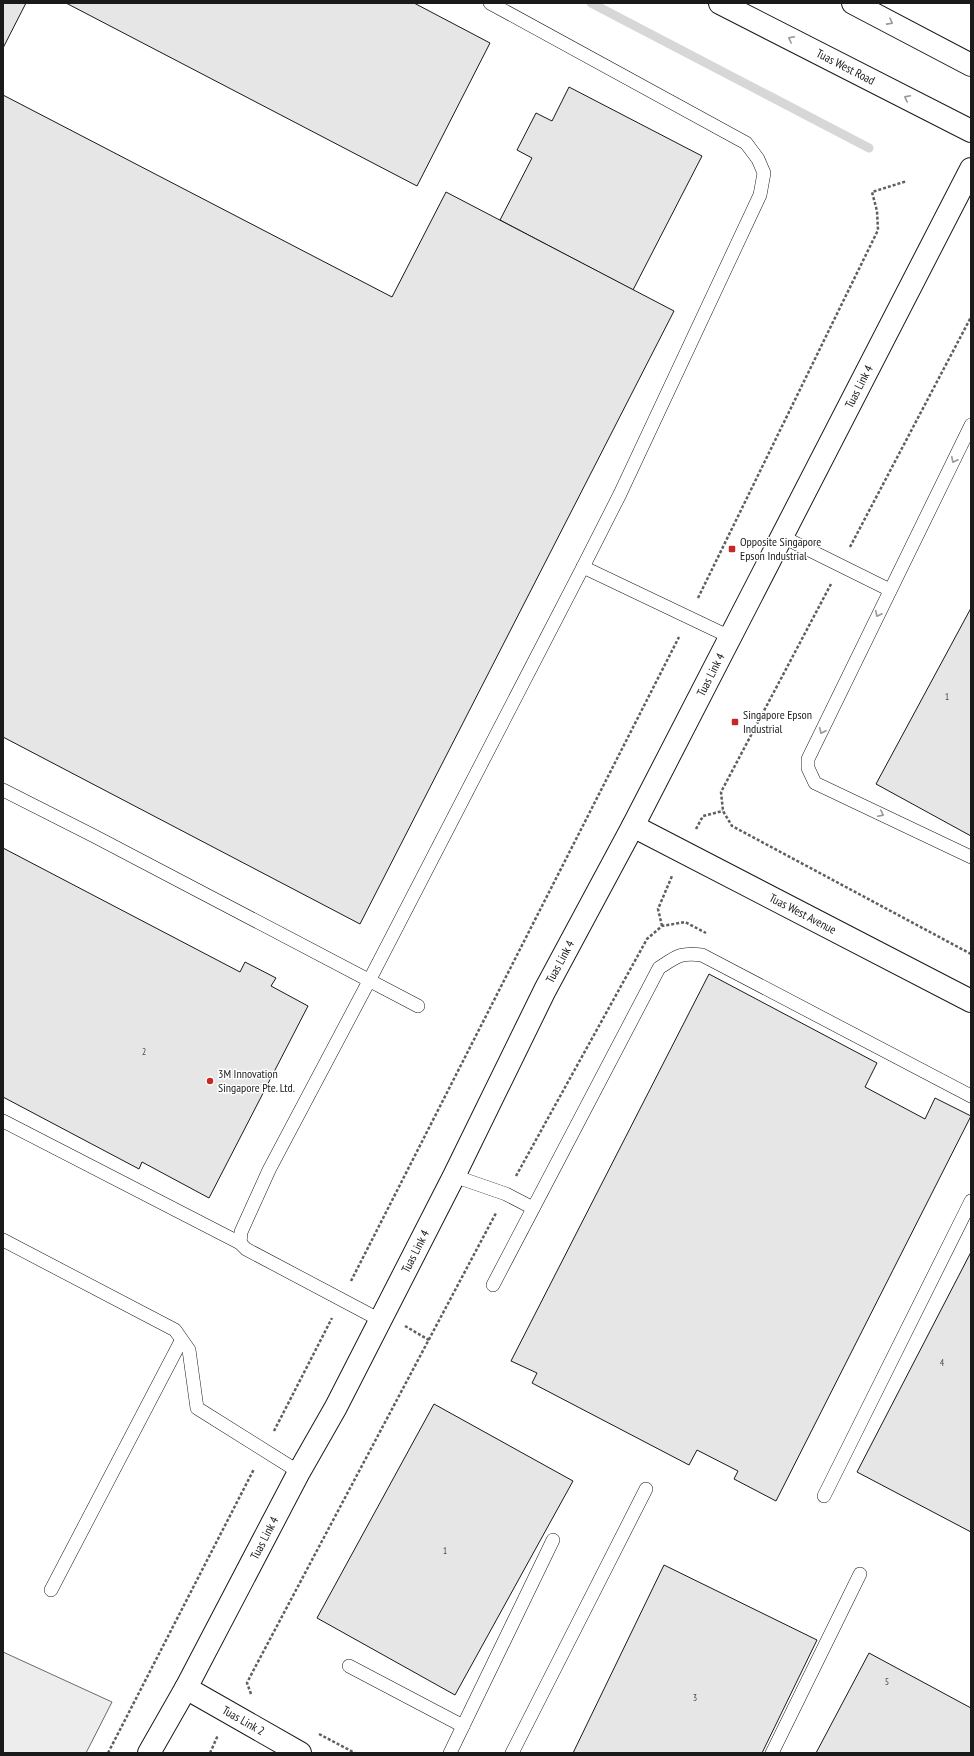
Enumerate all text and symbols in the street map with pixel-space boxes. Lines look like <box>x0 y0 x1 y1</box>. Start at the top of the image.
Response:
one-way arrow <box>886 18 893 25</box>
one-way arrow <box>788 36 795 44</box>
street label: Tuas West Road <box>814 45 878 88</box>
one-way arrow <box>904 95 911 103</box>
street label: Tuas Link 4 <box>841 362 876 410</box>
one-way arrow <box>951 455 959 463</box>
place label: Opposite Singapore Epson Industrial <box>740 534 821 563</box>
marker: Opposite Singapore Epson Industrial <box>727 544 737 554</box>
one-way arrow <box>876 610 883 618</box>
street label: Tuas Link 4 <box>693 650 728 699</box>
house number: 1 <box>945 690 949 703</box>
place label: Singapore Epson Industrial <box>743 707 812 736</box>
marker: Singapore Epson Industrial <box>730 717 740 727</box>
one-way arrow <box>819 727 827 735</box>
one-way arrow <box>877 809 885 817</box>
street label: Tuas West Avenue <box>767 890 839 937</box>
street label: Tuas Link 4 <box>542 937 578 985</box>
house number: 2 <box>142 1045 146 1058</box>
place label: 3M Innovation Singapore Pte. Ltd. <box>218 1066 295 1095</box>
marker: 3M Innovation Singapore Pte. Ltd. <box>205 1076 215 1086</box>
street label: Tuas Link 4 <box>398 1227 432 1275</box>
house number: 4 <box>940 1356 945 1369</box>
street label: Tuas Link 4 <box>247 1513 282 1562</box>
house number: 1 <box>443 1544 447 1557</box>
house number: 5 <box>885 1675 889 1688</box>
house number: 3 <box>693 1691 697 1704</box>
street label: Tuas Link 2 <box>220 1702 267 1738</box>

